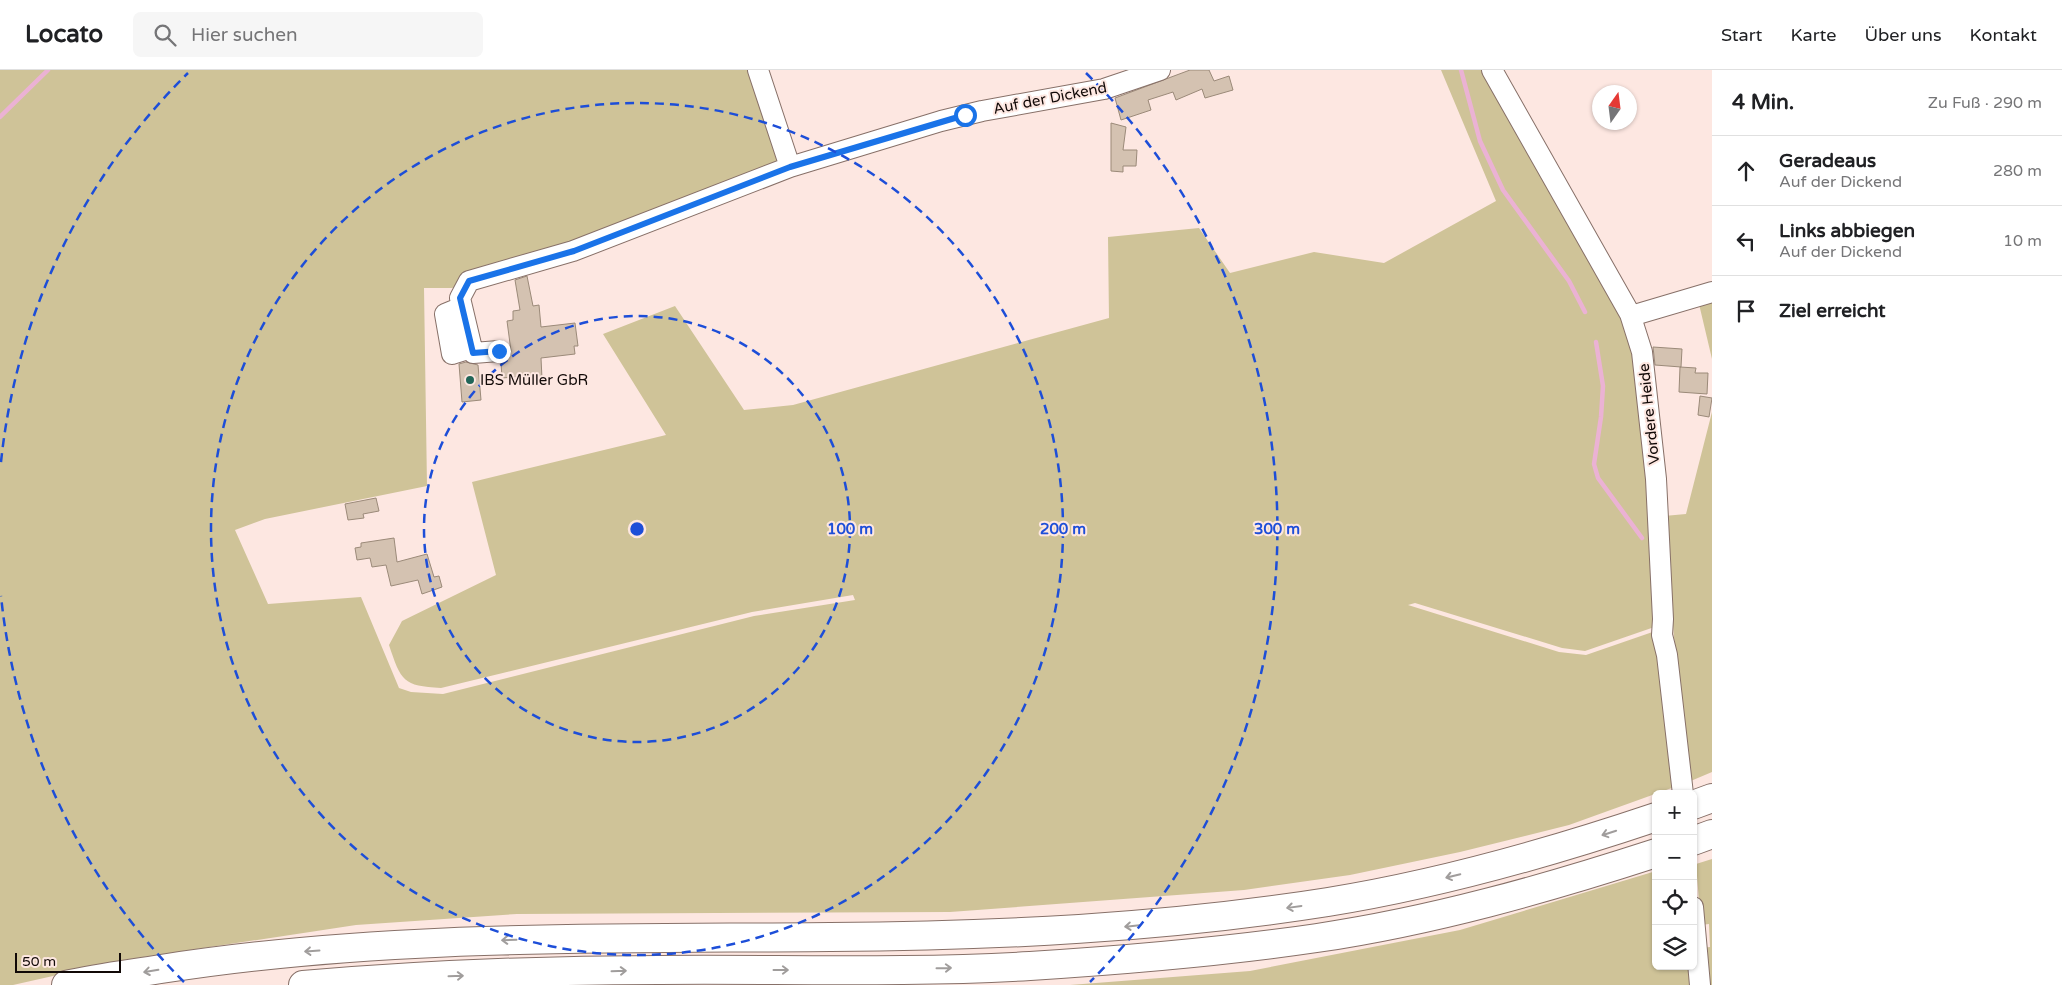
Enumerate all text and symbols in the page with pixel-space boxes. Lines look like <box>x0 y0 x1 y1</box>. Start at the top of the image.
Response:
search box <box>133 12 483 57</box>
text: Locato <box>25 20 103 49</box>
icon: search <box>151 21 179 49</box>
text: Hier suchen <box>191 24 298 46</box>
text: Start <box>1721 24 1762 46</box>
text: Karte <box>1790 24 1836 46</box>
text: Über uns <box>1864 24 1942 46</box>
text: Kontakt <box>1970 24 2037 46</box>
street label: Auf der Dickend <box>992 78 1108 118</box>
north arrow <box>1592 85 1637 130</box>
text: 4 Min. <box>1732 90 1794 115</box>
text: Zu Fuß · 290 m <box>1928 93 2042 113</box>
route start <box>954 104 977 127</box>
text: Geradeaus <box>1779 150 1876 172</box>
icon: ahead <box>1732 157 1760 185</box>
text: 280 m <box>1993 161 2042 181</box>
text: Auf der Dickend <box>1779 172 1902 192</box>
text: Links abbiegen <box>1779 220 1915 242</box>
icon: left <box>1732 227 1760 255</box>
text: 10 m <box>2003 231 2042 251</box>
text: Auf der Dickend <box>1779 242 1902 262</box>
icon: arrive <box>1732 297 1760 325</box>
text: Ziel erreicht <box>1779 300 1886 322</box>
route end <box>488 340 511 363</box>
street label: Vordere Heide <box>1635 363 1663 465</box>
place label: IBS Müller GbR <box>480 371 588 389</box>
marker: IBS Müller GbR <box>464 374 476 386</box>
centre of rings <box>628 520 646 538</box>
text: 100 m <box>827 520 873 538</box>
text: 200 m <box>1040 520 1086 538</box>
text: 300 m <box>1254 520 1300 538</box>
map controls <box>1652 790 1697 970</box>
button: + <box>1652 790 1697 835</box>
one-way arrow <box>1602 828 1618 838</box>
button: − <box>1652 835 1697 880</box>
one-way arrow <box>1446 872 1462 881</box>
button: locate <box>1652 880 1697 925</box>
one-way arrow <box>1286 902 1302 912</box>
one-way arrow <box>1124 921 1140 931</box>
button: layers <box>1652 925 1697 970</box>
one-way arrow <box>501 935 517 944</box>
one-way arrow <box>305 946 321 955</box>
scale bar <box>15 950 121 973</box>
text: 50 m <box>22 953 56 970</box>
one-way arrow <box>935 963 951 973</box>
one-way arrow <box>772 965 789 975</box>
one-way arrow <box>143 966 159 976</box>
one-way arrow <box>610 966 626 976</box>
one-way arrow <box>448 971 464 980</box>

